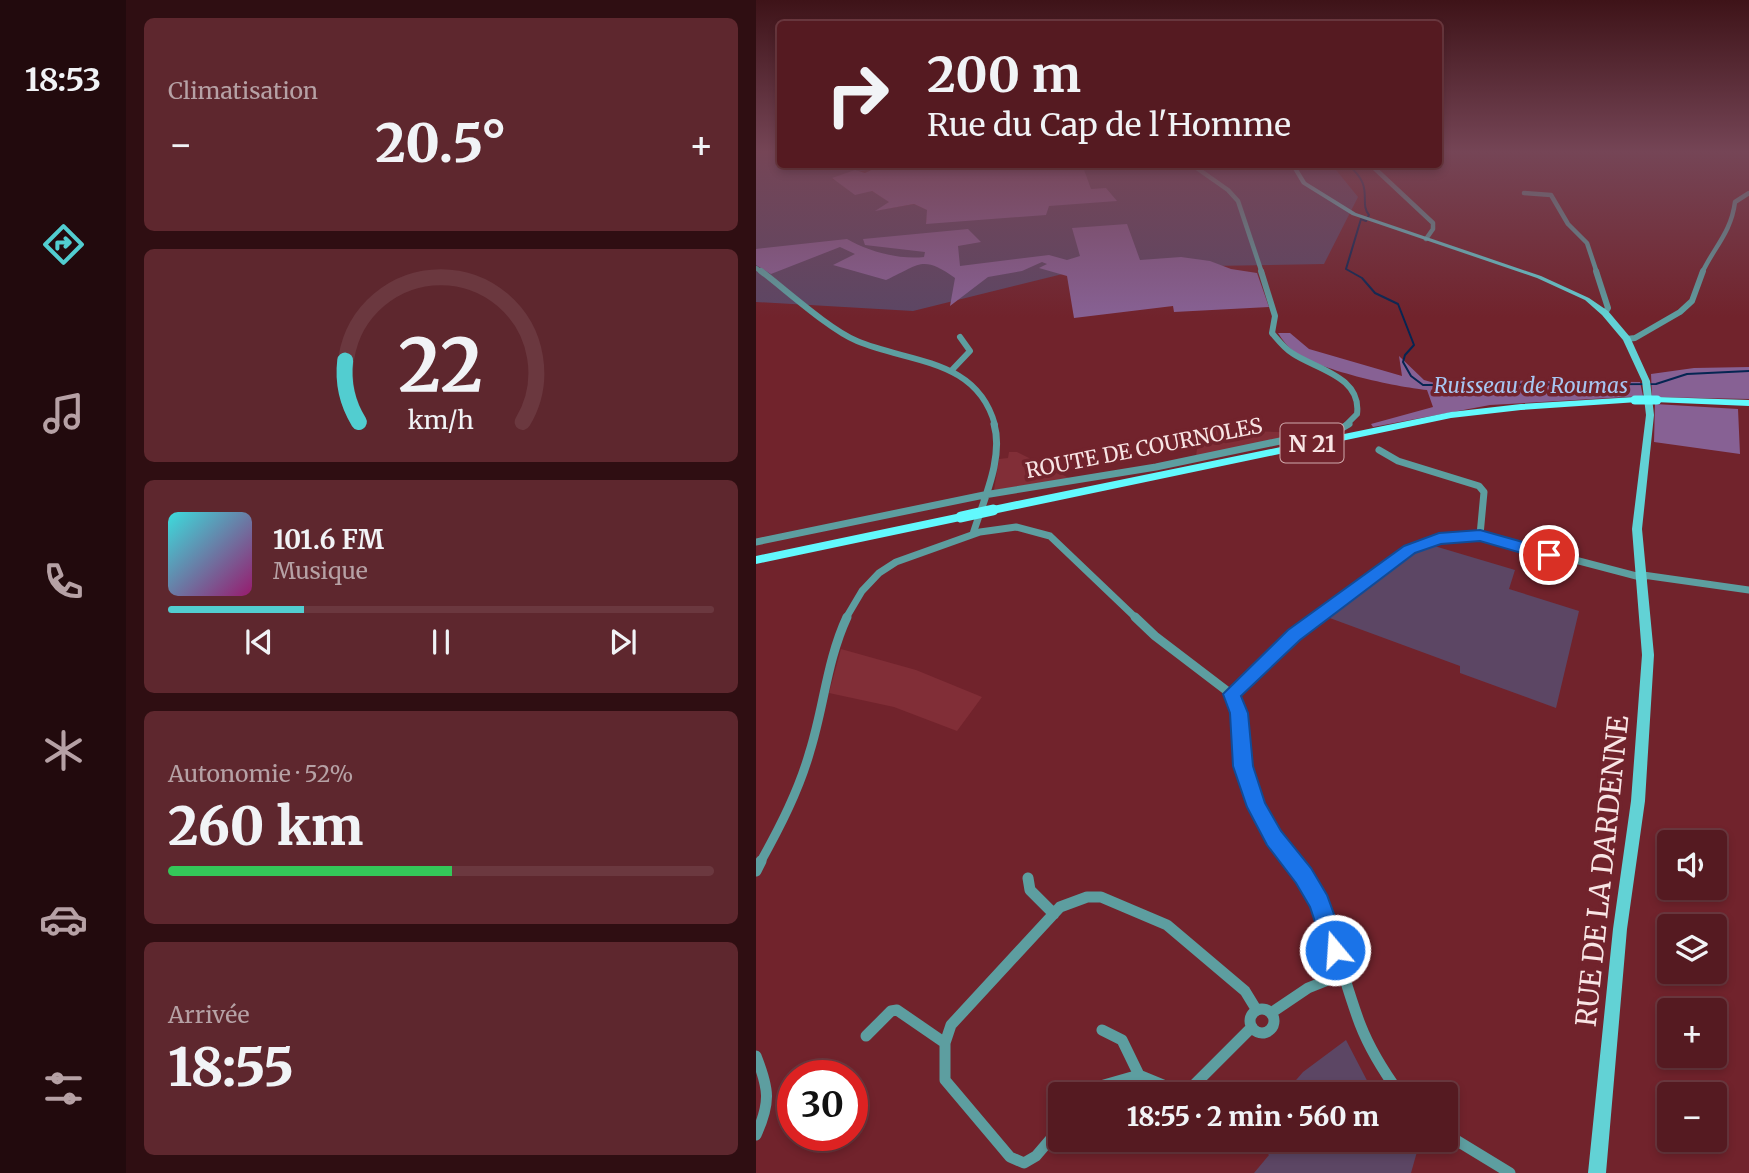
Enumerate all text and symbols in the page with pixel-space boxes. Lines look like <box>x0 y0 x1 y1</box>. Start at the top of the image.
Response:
text: 200 m <box>927 44 1081 105</box>
icon: right <box>812 49 903 140</box>
text: 18:53 <box>25 60 101 100</box>
text: Climatisation <box>168 76 318 105</box>
text: Rue du Cap de l'Homme <box>927 105 1291 145</box>
text: 20.5° <box>375 111 507 176</box>
text: − <box>168 121 193 168</box>
text: + <box>689 121 714 168</box>
icon: directions <box>39 220 88 269</box>
text: 22 <box>399 320 483 412</box>
water label: Ruisseau de Roumas <box>1434 372 1628 399</box>
icon: music <box>39 389 88 438</box>
text: km/h <box>408 403 474 435</box>
street label: ROUTE DE COURNOLES <box>1023 412 1265 484</box>
road number: N 21 <box>1280 424 1344 462</box>
text: 101.6 FM <box>273 523 384 556</box>
pin <box>1519 525 1579 585</box>
icon: arrive <box>1530 536 1568 574</box>
text: Musique <box>273 556 368 585</box>
icon: phone <box>39 557 88 606</box>
icon: previous <box>240 623 278 661</box>
icon: pause <box>422 623 460 661</box>
icon: next <box>604 623 642 661</box>
street label: RUE DE LA DARDENNE <box>1568 714 1636 1028</box>
icon: climate <box>39 726 88 775</box>
text: Autonomie · 52% <box>168 759 353 788</box>
text: 260 km <box>168 794 363 859</box>
map controls <box>1657 830 1727 1152</box>
button: sound <box>1657 830 1727 900</box>
icon: car <box>39 895 88 944</box>
position arrow <box>1298 913 1372 987</box>
button: layers <box>1657 914 1727 984</box>
button: + <box>1657 998 1727 1068</box>
text: Arrivée <box>168 1000 250 1029</box>
text: 18:55 <box>168 1035 294 1100</box>
speed limit sign: 30 <box>777 1060 868 1151</box>
icon: filters <box>39 1064 88 1113</box>
button: − <box>1657 1082 1727 1152</box>
text: 18:55 · 2 min · 560 m <box>1127 1100 1379 1133</box>

